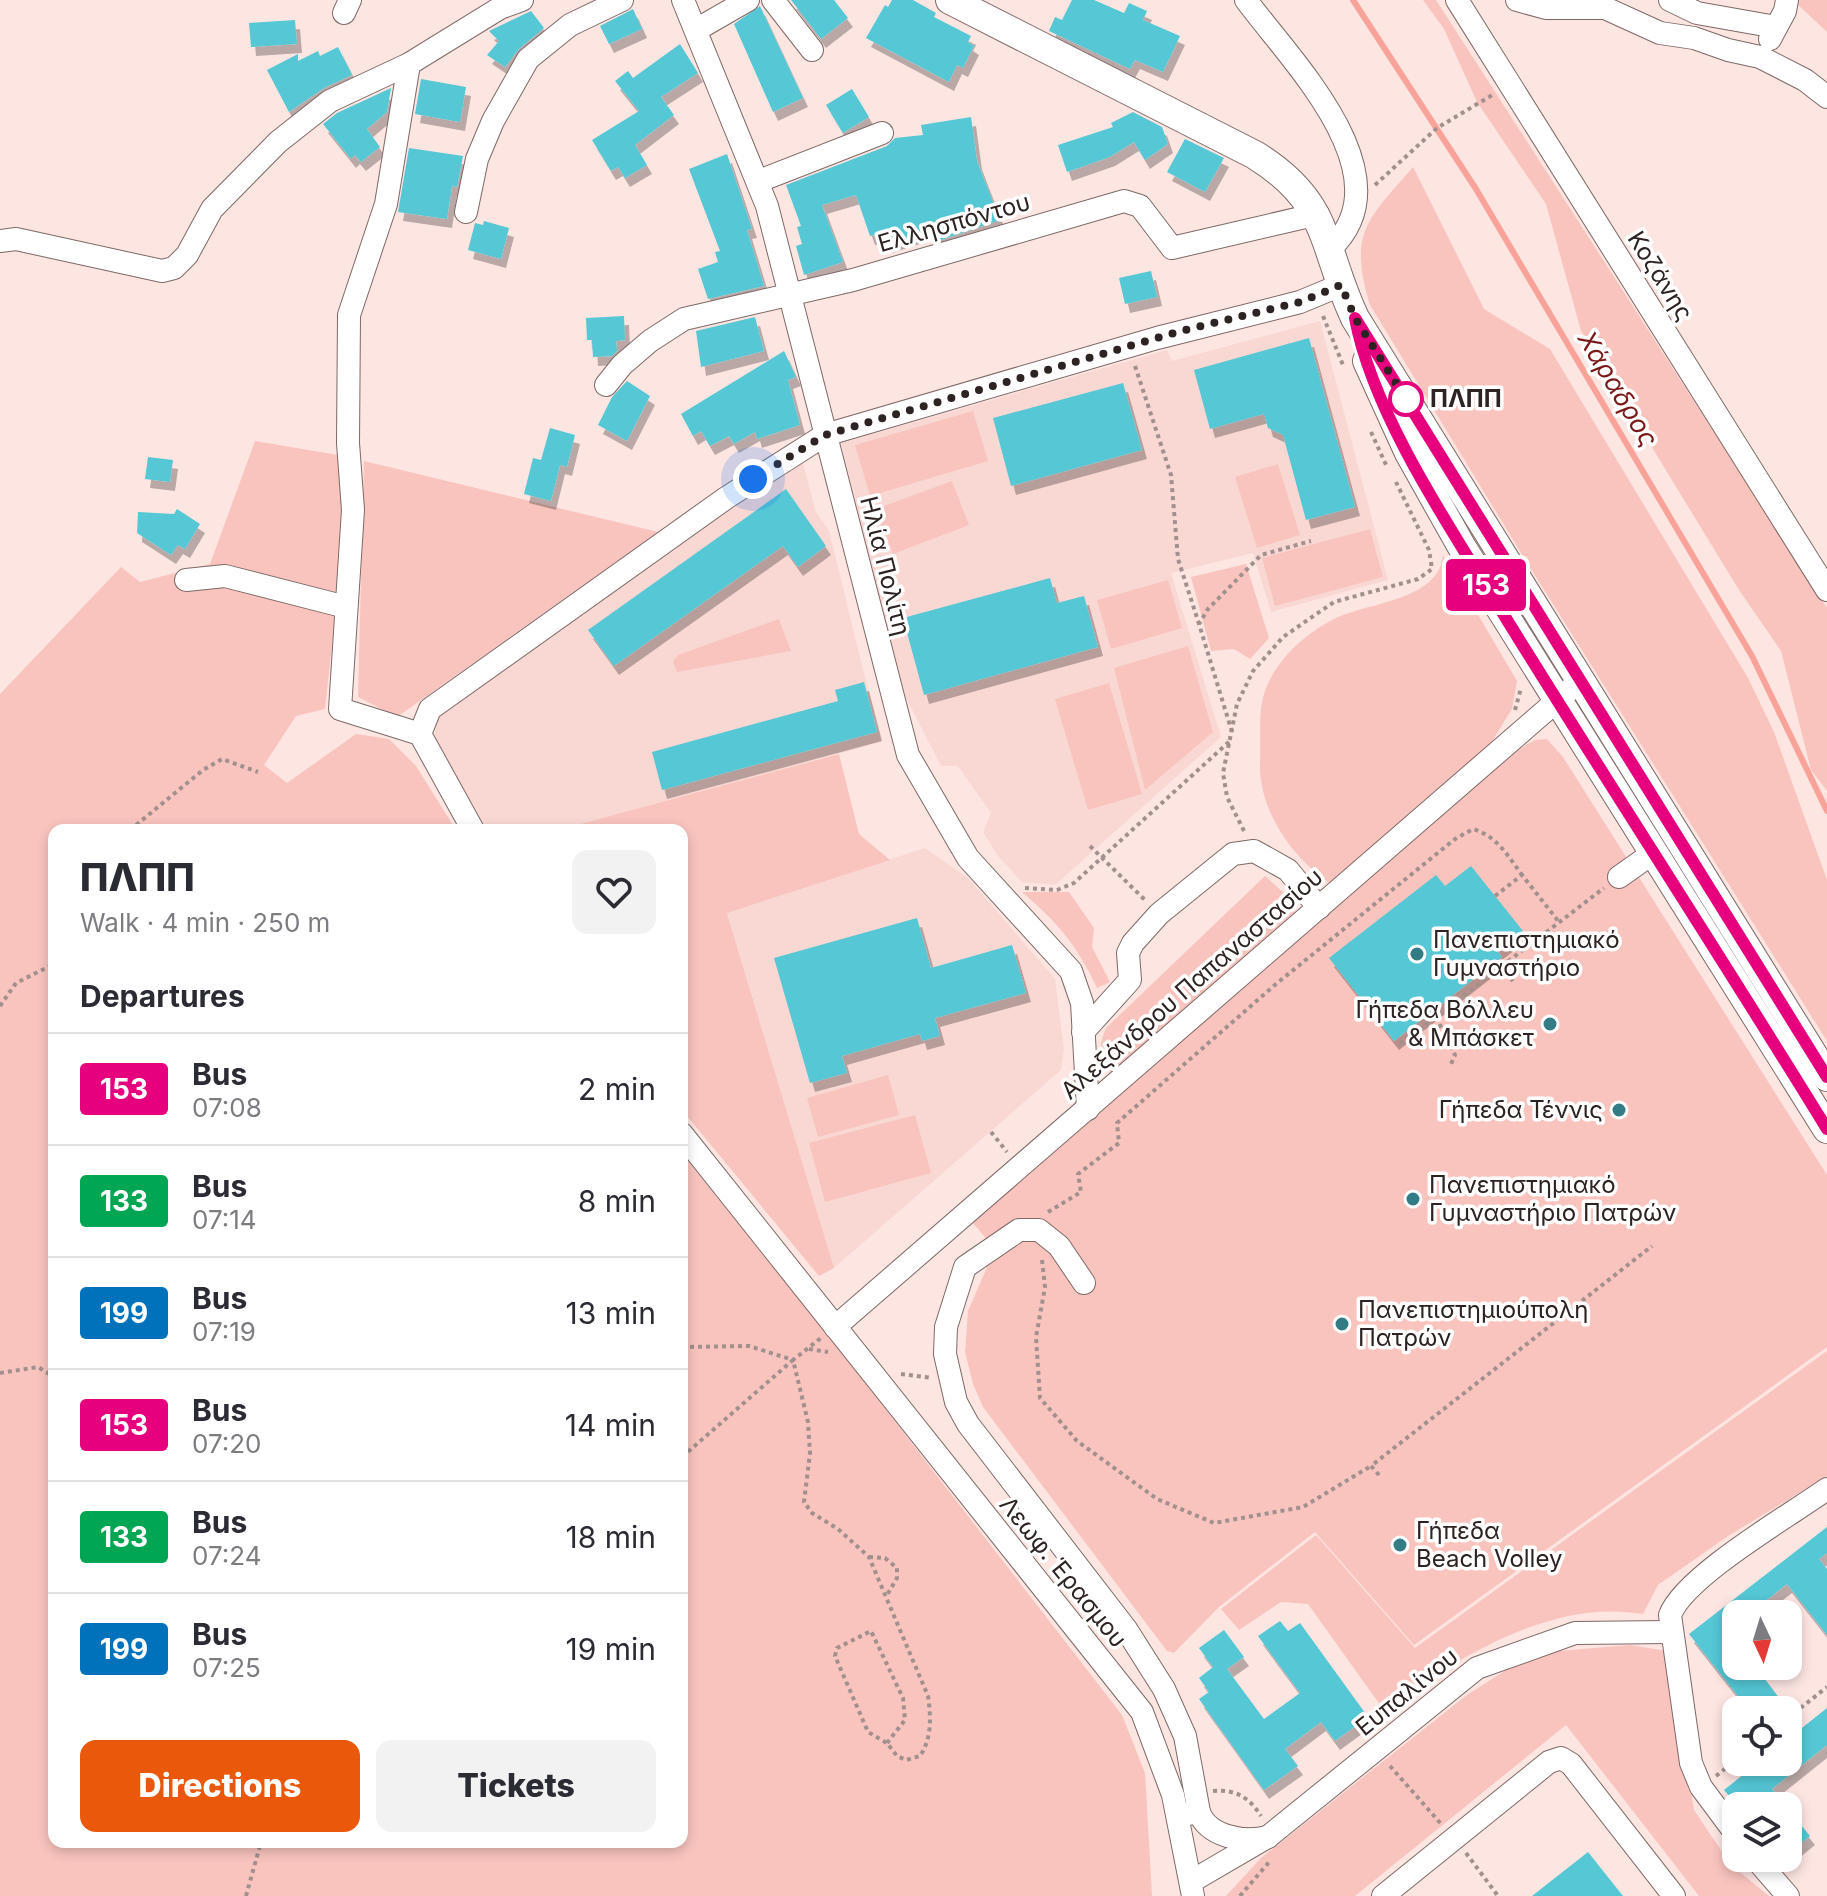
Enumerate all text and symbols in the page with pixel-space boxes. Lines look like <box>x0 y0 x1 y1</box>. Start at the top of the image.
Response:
street label: Ελλησπόντου <box>875 187 1033 258</box>
street label: Κοζάνης <box>1622 226 1699 326</box>
water label: Χάραδρος <box>1571 325 1665 452</box>
marker: ΠΛΠΠ <box>1389 382 1423 416</box>
place label: ΠΛΠΠ <box>1430 384 1502 413</box>
your location <box>733 459 773 499</box>
street label: Ηλία Πολίτη <box>854 493 917 639</box>
line badge: 153 <box>1440 559 1532 611</box>
text: 153 <box>1462 568 1510 602</box>
button: heart <box>572 850 656 934</box>
text: ΠΛΠΠ <box>80 854 195 900</box>
street label: Αλεξάνδρου Παπαναστασίου <box>1055 862 1329 1105</box>
text: Walk · 4 min · 250 m <box>80 907 330 938</box>
place label: Πανεπιστημιακό Γυμναστήριο <box>1433 925 1620 982</box>
marker: Πανεπιστημιακό Γυμναστήριο <box>1408 945 1426 963</box>
text: Departures <box>80 978 245 1014</box>
place label: Γήπεδα Βόλλευ & Μπάσκετ <box>1355 995 1534 1052</box>
marker: Γήπεδα Βόλλευ & Μπάσκετ <box>1541 1015 1559 1033</box>
text: Bus <box>192 1056 247 1092</box>
text: 2 min <box>578 1071 656 1107</box>
text: 153 <box>100 1072 148 1106</box>
text: 07:08 <box>192 1092 262 1123</box>
place label: Γήπεδα Τέννις <box>1439 1095 1603 1124</box>
marker: Γήπεδα Τέννις <box>1610 1101 1628 1119</box>
text: Bus <box>192 1168 247 1204</box>
place label: Πανεπιστημιακό Γυμναστήριο Πατρών <box>1429 1170 1676 1227</box>
text: 8 min <box>578 1183 656 1219</box>
text: 133 <box>100 1184 148 1218</box>
marker: Πανεπιστημιακό Γυμναστήριο Πατρών <box>1404 1190 1422 1208</box>
text: 07:14 <box>192 1204 257 1235</box>
text: Bus <box>192 1280 247 1316</box>
text: 13 min <box>566 1295 656 1331</box>
place label: Πανεπιστημιούπολη Πατρών <box>1358 1295 1589 1352</box>
text: 199 <box>100 1296 148 1330</box>
marker: Πανεπιστημιούπολη Πατρών <box>1333 1315 1351 1333</box>
text: 07:19 <box>192 1316 256 1347</box>
text: Bus <box>192 1392 247 1428</box>
text: 14 min <box>565 1407 656 1443</box>
text: 153 <box>100 1408 148 1442</box>
text: 07:20 <box>192 1428 261 1459</box>
street label: Λεωφ. Έρασμου <box>994 1490 1133 1653</box>
text: Bus <box>192 1504 247 1540</box>
place label: Γήπεδα Beach Volley <box>1416 1516 1562 1573</box>
text: 18 min <box>566 1519 656 1555</box>
text: 133 <box>100 1520 148 1554</box>
marker: Γήπεδα Beach Volley <box>1391 1536 1409 1554</box>
text: 07:24 <box>192 1540 261 1571</box>
north arrow <box>1722 1600 1802 1680</box>
map controls <box>1722 1600 1802 1872</box>
text: Bus <box>192 1616 247 1652</box>
text: 19 min <box>565 1631 656 1667</box>
text: 199 <box>100 1632 148 1666</box>
street label: Ευπαλίνου <box>1350 1642 1464 1742</box>
text: 07:25 <box>192 1652 261 1683</box>
button: locate <box>1722 1696 1802 1776</box>
button: Directions <box>80 1740 360 1832</box>
button: Tickets <box>376 1740 656 1832</box>
button: layers <box>1722 1792 1802 1872</box>

